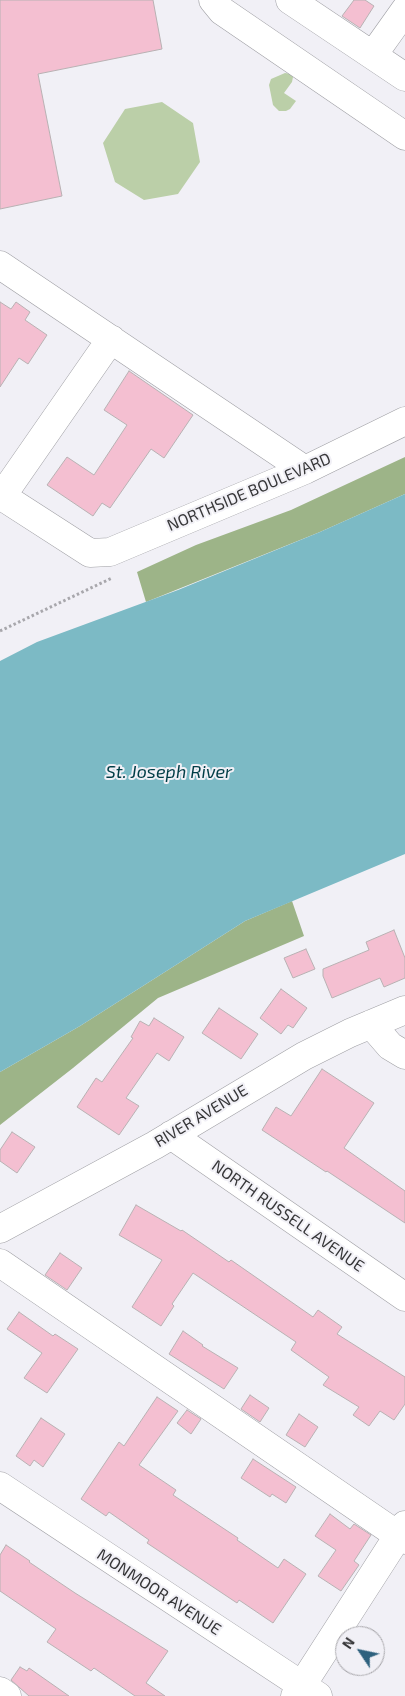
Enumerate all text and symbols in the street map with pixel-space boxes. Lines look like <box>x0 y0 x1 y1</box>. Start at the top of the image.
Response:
street label: NORTHSIDE BOULEVARD <box>164 449 334 535</box>
water label: St. Joseph River <box>106 761 232 783</box>
street label: RIVER AVENUE <box>151 1081 251 1151</box>
street label: NORTH RUSSELL AVENUE <box>208 1156 368 1276</box>
street label: MONMOOR AVENUE <box>93 1545 225 1639</box>
north arrow <box>335 1626 385 1676</box>
text: N <box>338 1634 358 1652</box>

